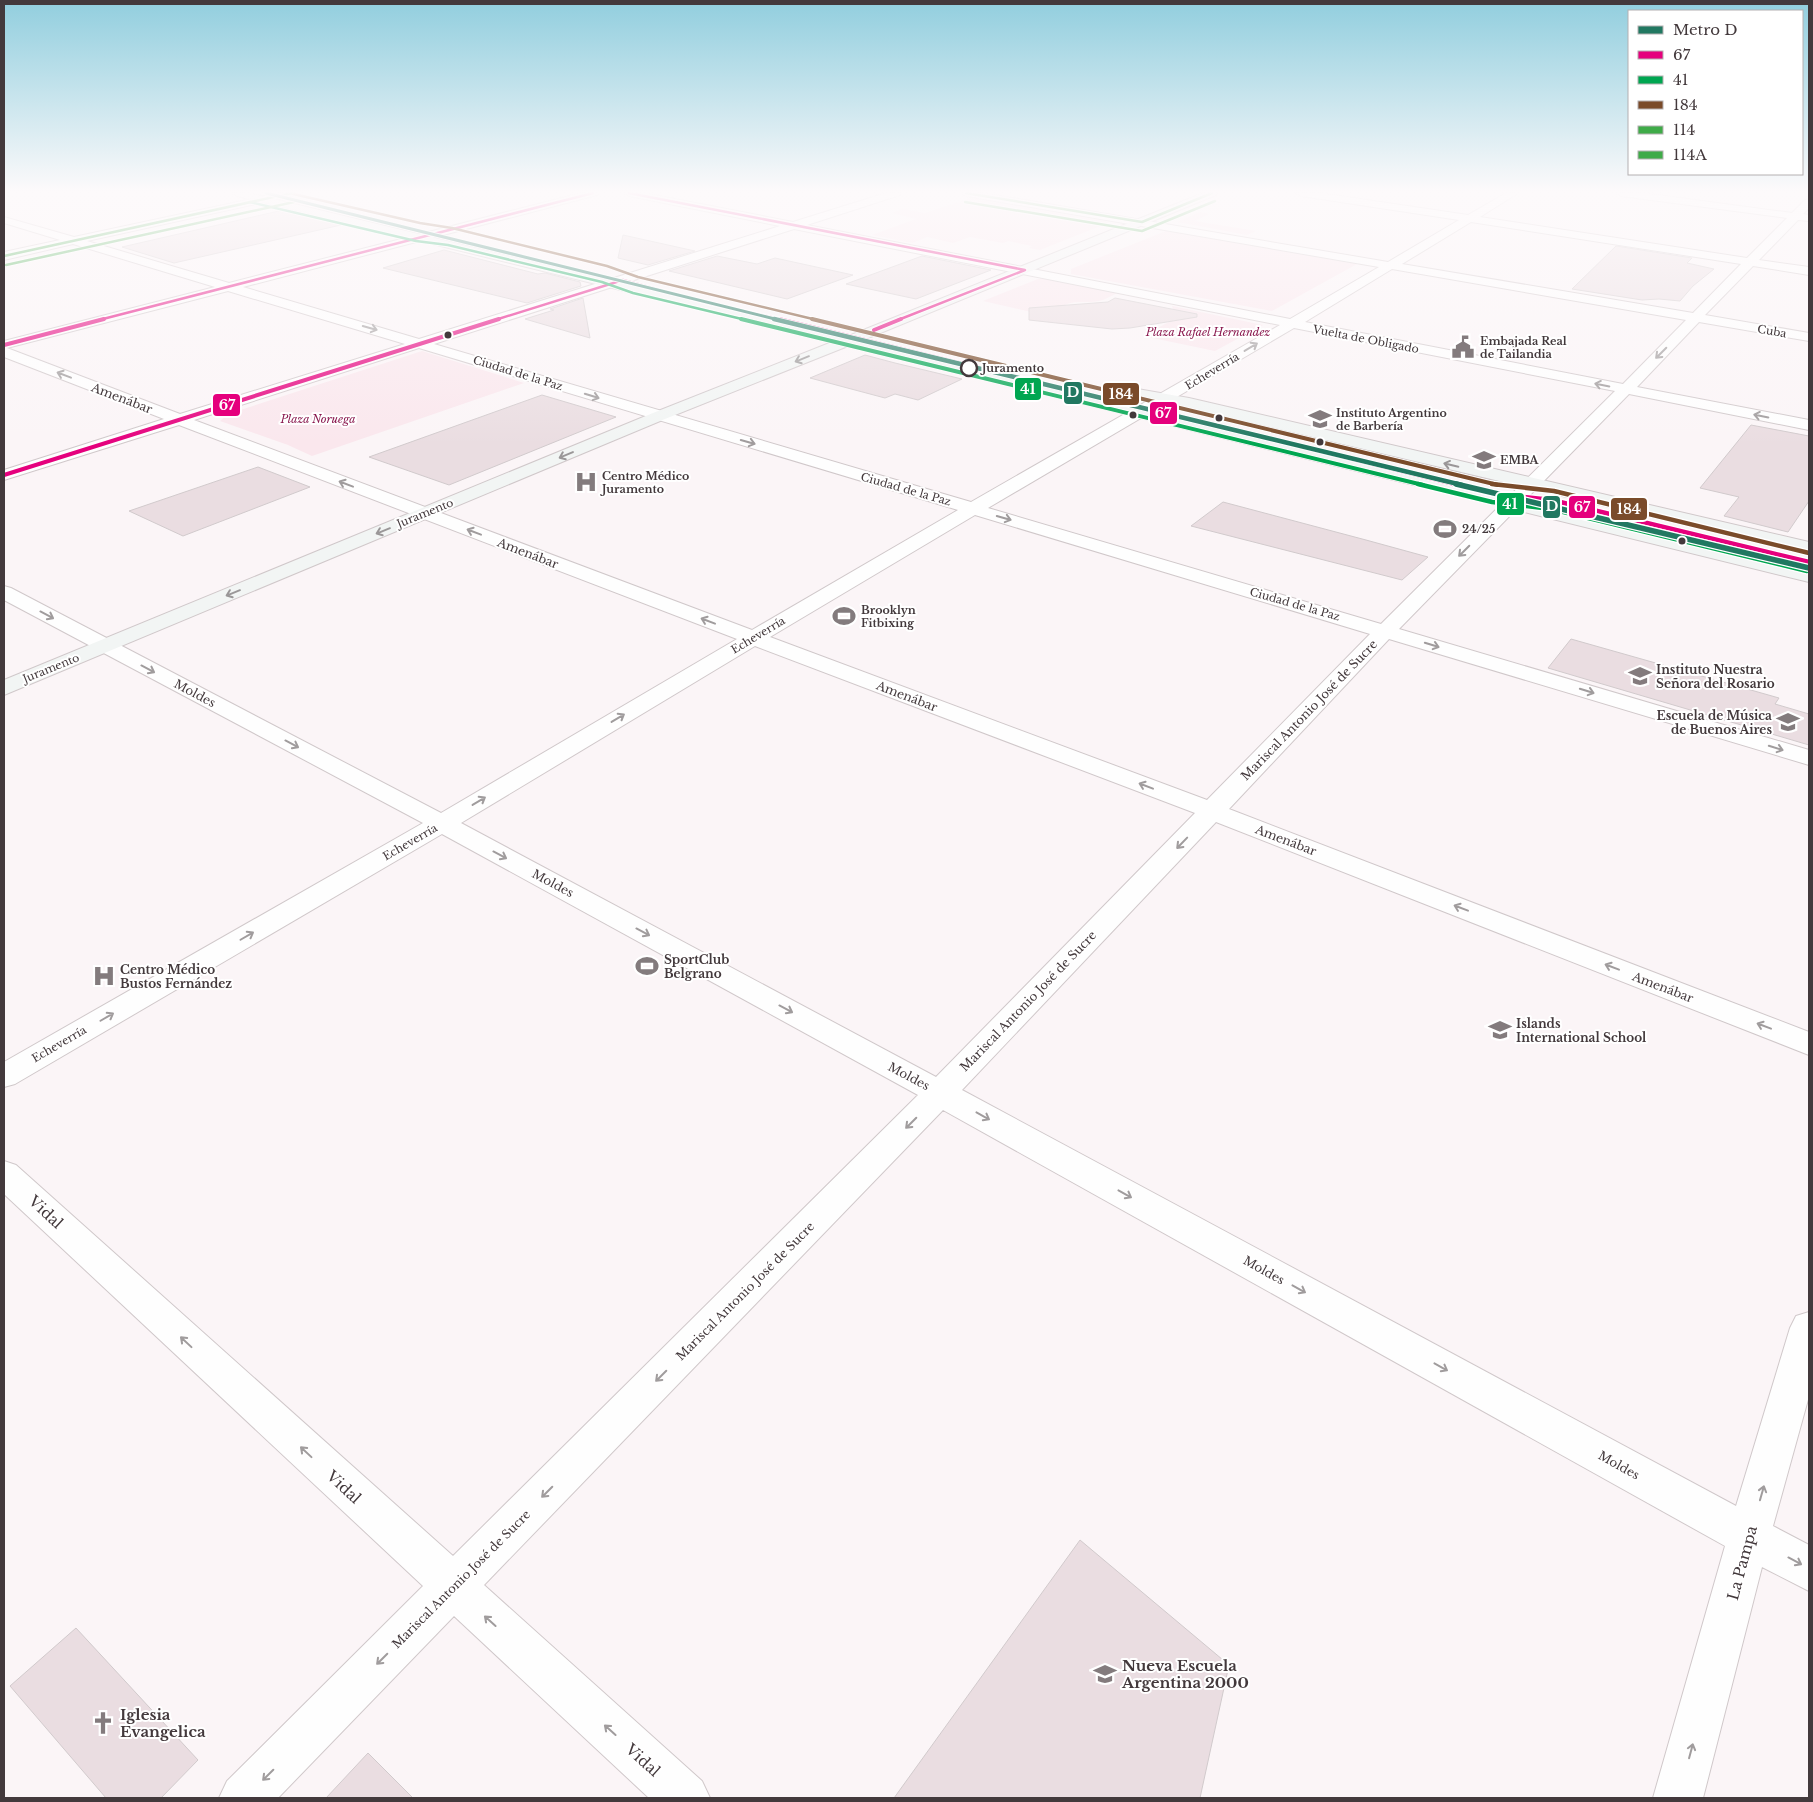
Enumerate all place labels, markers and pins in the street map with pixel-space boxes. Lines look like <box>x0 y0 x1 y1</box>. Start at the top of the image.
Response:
unlabelled marker <box>443 330 453 340</box>
public building icon: Embajada Real de Tailandia <box>1450 334 1476 360</box>
place label: Embajada Real de Tailandia <box>1480 334 1567 361</box>
marker: Juramento <box>960 359 978 377</box>
place label: Juramento <box>980 361 1044 375</box>
school or university icon: Instituto Argentino de Barbería <box>1307 406 1333 432</box>
place label: Instituto Argentino de Barbería <box>1336 406 1447 433</box>
unlabelled marker <box>1128 410 1138 420</box>
unlabelled marker <box>1214 413 1224 423</box>
unlabelled marker <box>1315 437 1325 447</box>
school or university icon: EMBA <box>1471 447 1497 473</box>
place label: EMBA <box>1500 453 1540 467</box>
hospital icon: Centro Médico Juramento <box>573 469 599 495</box>
place label: Centro Médico Juramento <box>600 469 689 496</box>
sports icon: 24/25 <box>1432 516 1458 542</box>
place label: 24/25 <box>1462 522 1496 536</box>
unlabelled marker <box>1677 536 1687 546</box>
sports icon: Brooklyn Fitbixing <box>831 603 857 629</box>
place label: Brooklyn Fitbixing <box>861 603 916 630</box>
place label: Instituto Nuestra Señora del Rosario <box>1656 662 1775 691</box>
school or university icon: Instituto Nuestra Señora del Rosario <box>1627 663 1653 689</box>
place label: Escuela de Música de Buenos Aires <box>1656 708 1772 737</box>
school or university icon: Escuela de Música de Buenos Aires <box>1775 709 1801 735</box>
place label: SportClub Belgrano <box>664 952 729 981</box>
sports icon: SportClub Belgrano <box>634 953 660 979</box>
place label: Centro Médico Bustos Fernández <box>120 962 232 991</box>
hospital icon: Centro Médico Bustos Fernández <box>91 963 117 989</box>
place label: Islands International School <box>1516 1016 1647 1045</box>
school or university icon: Islands International School <box>1487 1017 1513 1043</box>
place label: Nueva Escuela Argentina 2000 <box>1121 1656 1249 1692</box>
school or university icon: Nueva Escuela Argentina 2000 <box>1092 1661 1118 1687</box>
place label: Iglesia Evangelica <box>120 1705 206 1741</box>
church icon: Iglesia Evangelica <box>90 1710 116 1736</box>

